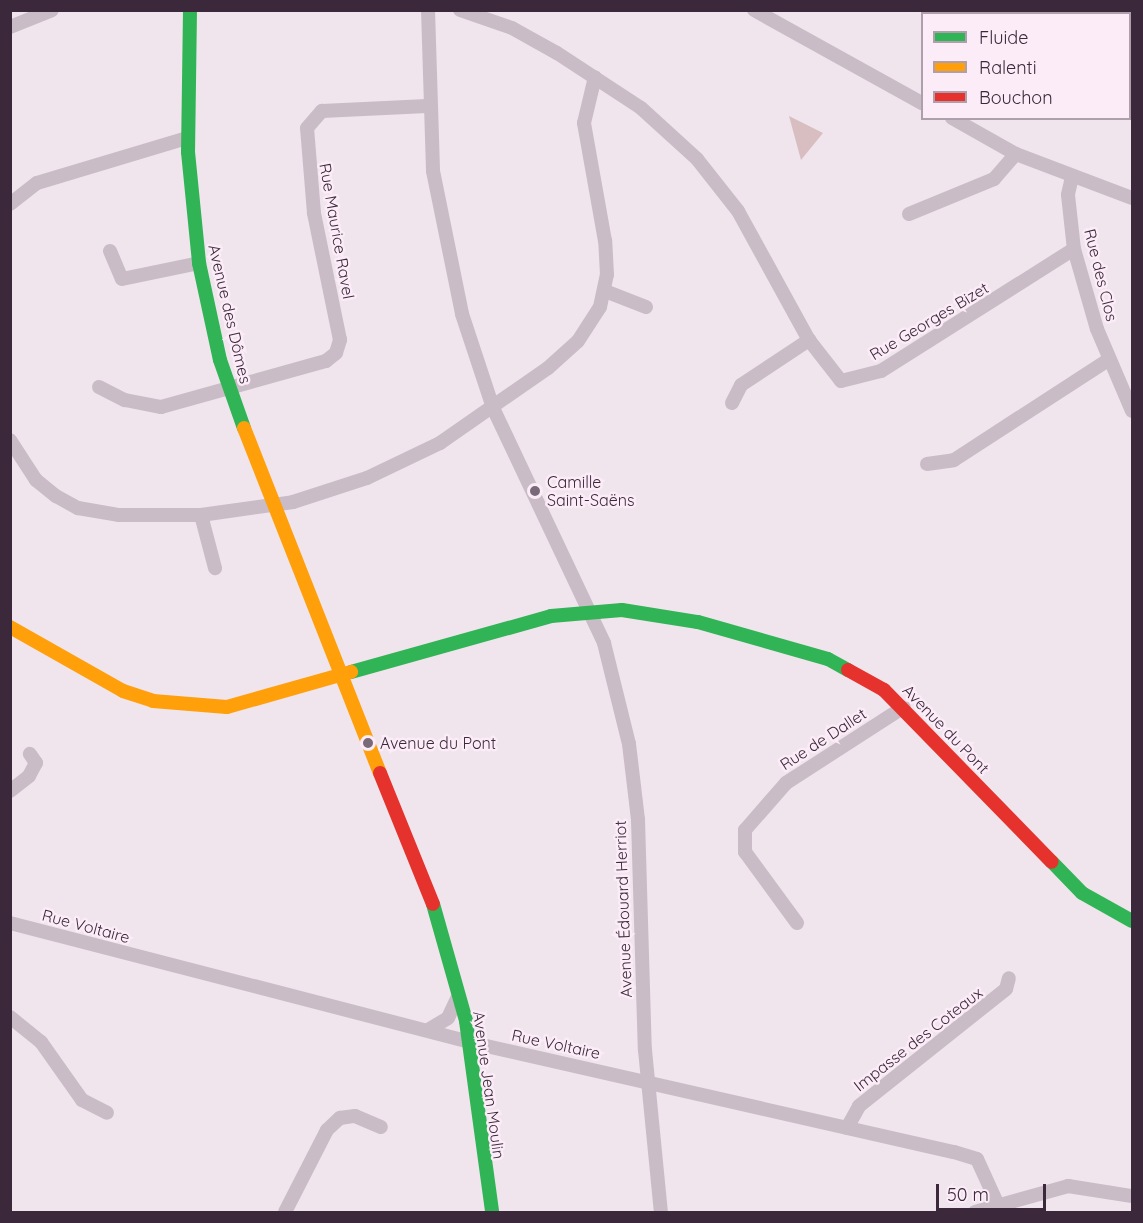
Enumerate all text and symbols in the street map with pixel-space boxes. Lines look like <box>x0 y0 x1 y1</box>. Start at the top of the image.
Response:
legend <box>921 12 1131 120</box>
text: Fluide <box>979 26 1028 49</box>
text: Ralenti <box>979 56 1037 79</box>
text: Bouchon <box>979 86 1053 109</box>
street label: Rue Maurice Ravel <box>316 162 358 300</box>
street label: Rue des Clos <box>1080 227 1122 323</box>
street label: Avenue des Dômes <box>205 243 255 385</box>
street label: Rue Georges Bizet <box>866 278 992 364</box>
place label: Camille Saint-Saëns <box>547 472 635 510</box>
marker: Camille Saint-Saëns <box>528 484 542 498</box>
street label: Avenue du Pont <box>899 681 993 777</box>
street label: Rue de Dallet <box>776 704 870 774</box>
place label: Avenue du Pont <box>380 733 496 753</box>
marker: Avenue du Pont <box>361 736 375 750</box>
street label: Avenue Édouard Herriot <box>610 820 636 998</box>
street label: Rue Voltaire <box>40 905 132 947</box>
street label: Impasse des Coteaux <box>850 983 986 1095</box>
street label: Avenue Jean Moulin <box>469 1010 509 1160</box>
street label: Rue Voltaire <box>510 1025 602 1063</box>
scale bar <box>939 1172 1048 1210</box>
text: 50 m <box>947 1183 989 1206</box>

